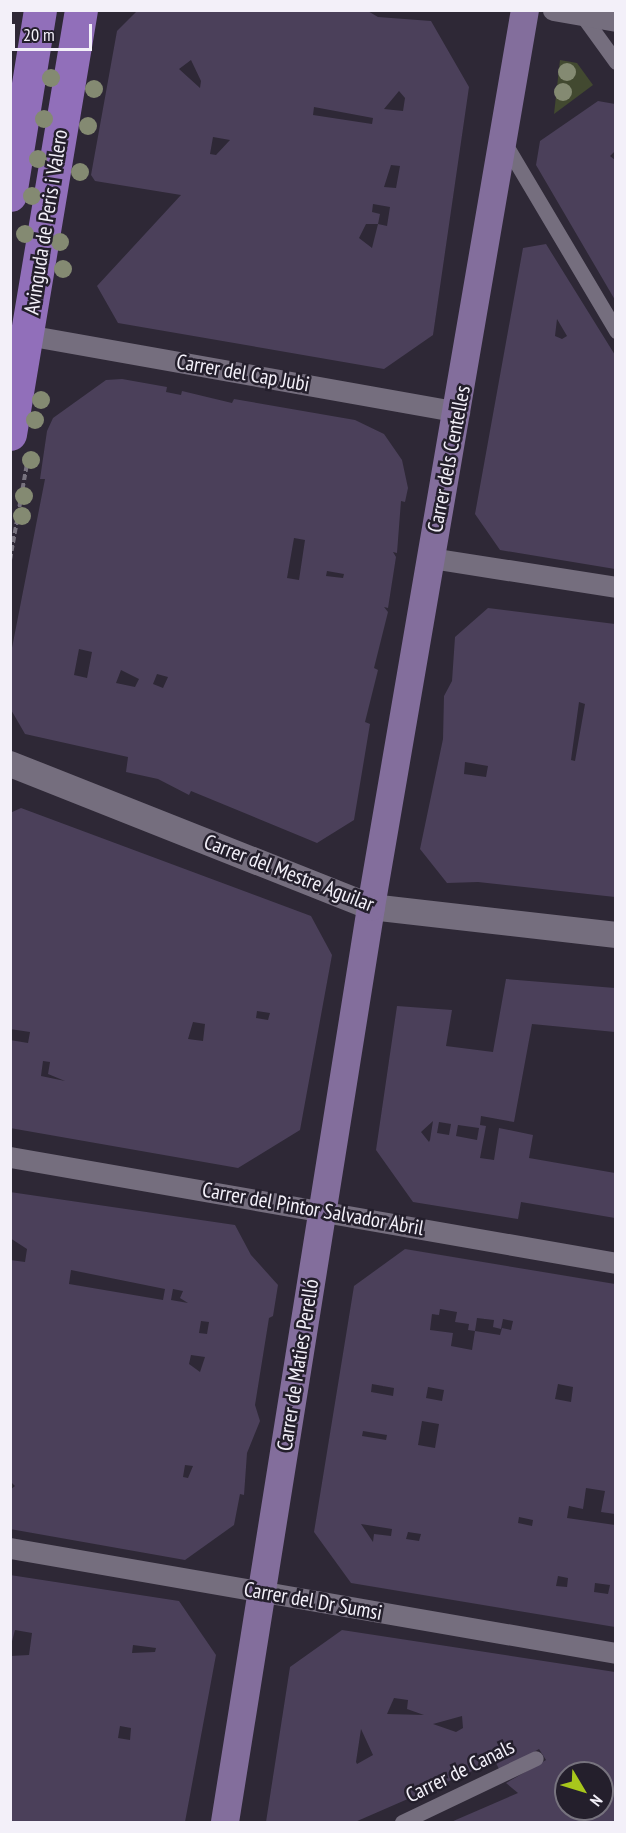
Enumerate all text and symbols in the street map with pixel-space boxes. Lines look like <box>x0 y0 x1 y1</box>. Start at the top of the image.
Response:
scale bar <box>15 12 94 50</box>
text: 20 m <box>23 23 55 46</box>
street label: Avinguda de Peris i Valero <box>19 127 73 317</box>
street label: Carrer del Cap Jubi <box>175 349 311 397</box>
street label: Carrer dels Centelles <box>422 383 476 535</box>
street label: Carrer del Mestre Aguilar <box>200 829 378 917</box>
street label: Carrer del Pintor Salvador Abril <box>200 1177 426 1241</box>
street label: Carrer de Maties Perelló <box>272 1277 324 1453</box>
street label: Carrer del Dr Sumsi <box>242 1576 384 1626</box>
street label: Carrer de Canals <box>402 1734 518 1808</box>
north arrow <box>554 1761 614 1821</box>
text: N <box>586 1791 607 1810</box>

